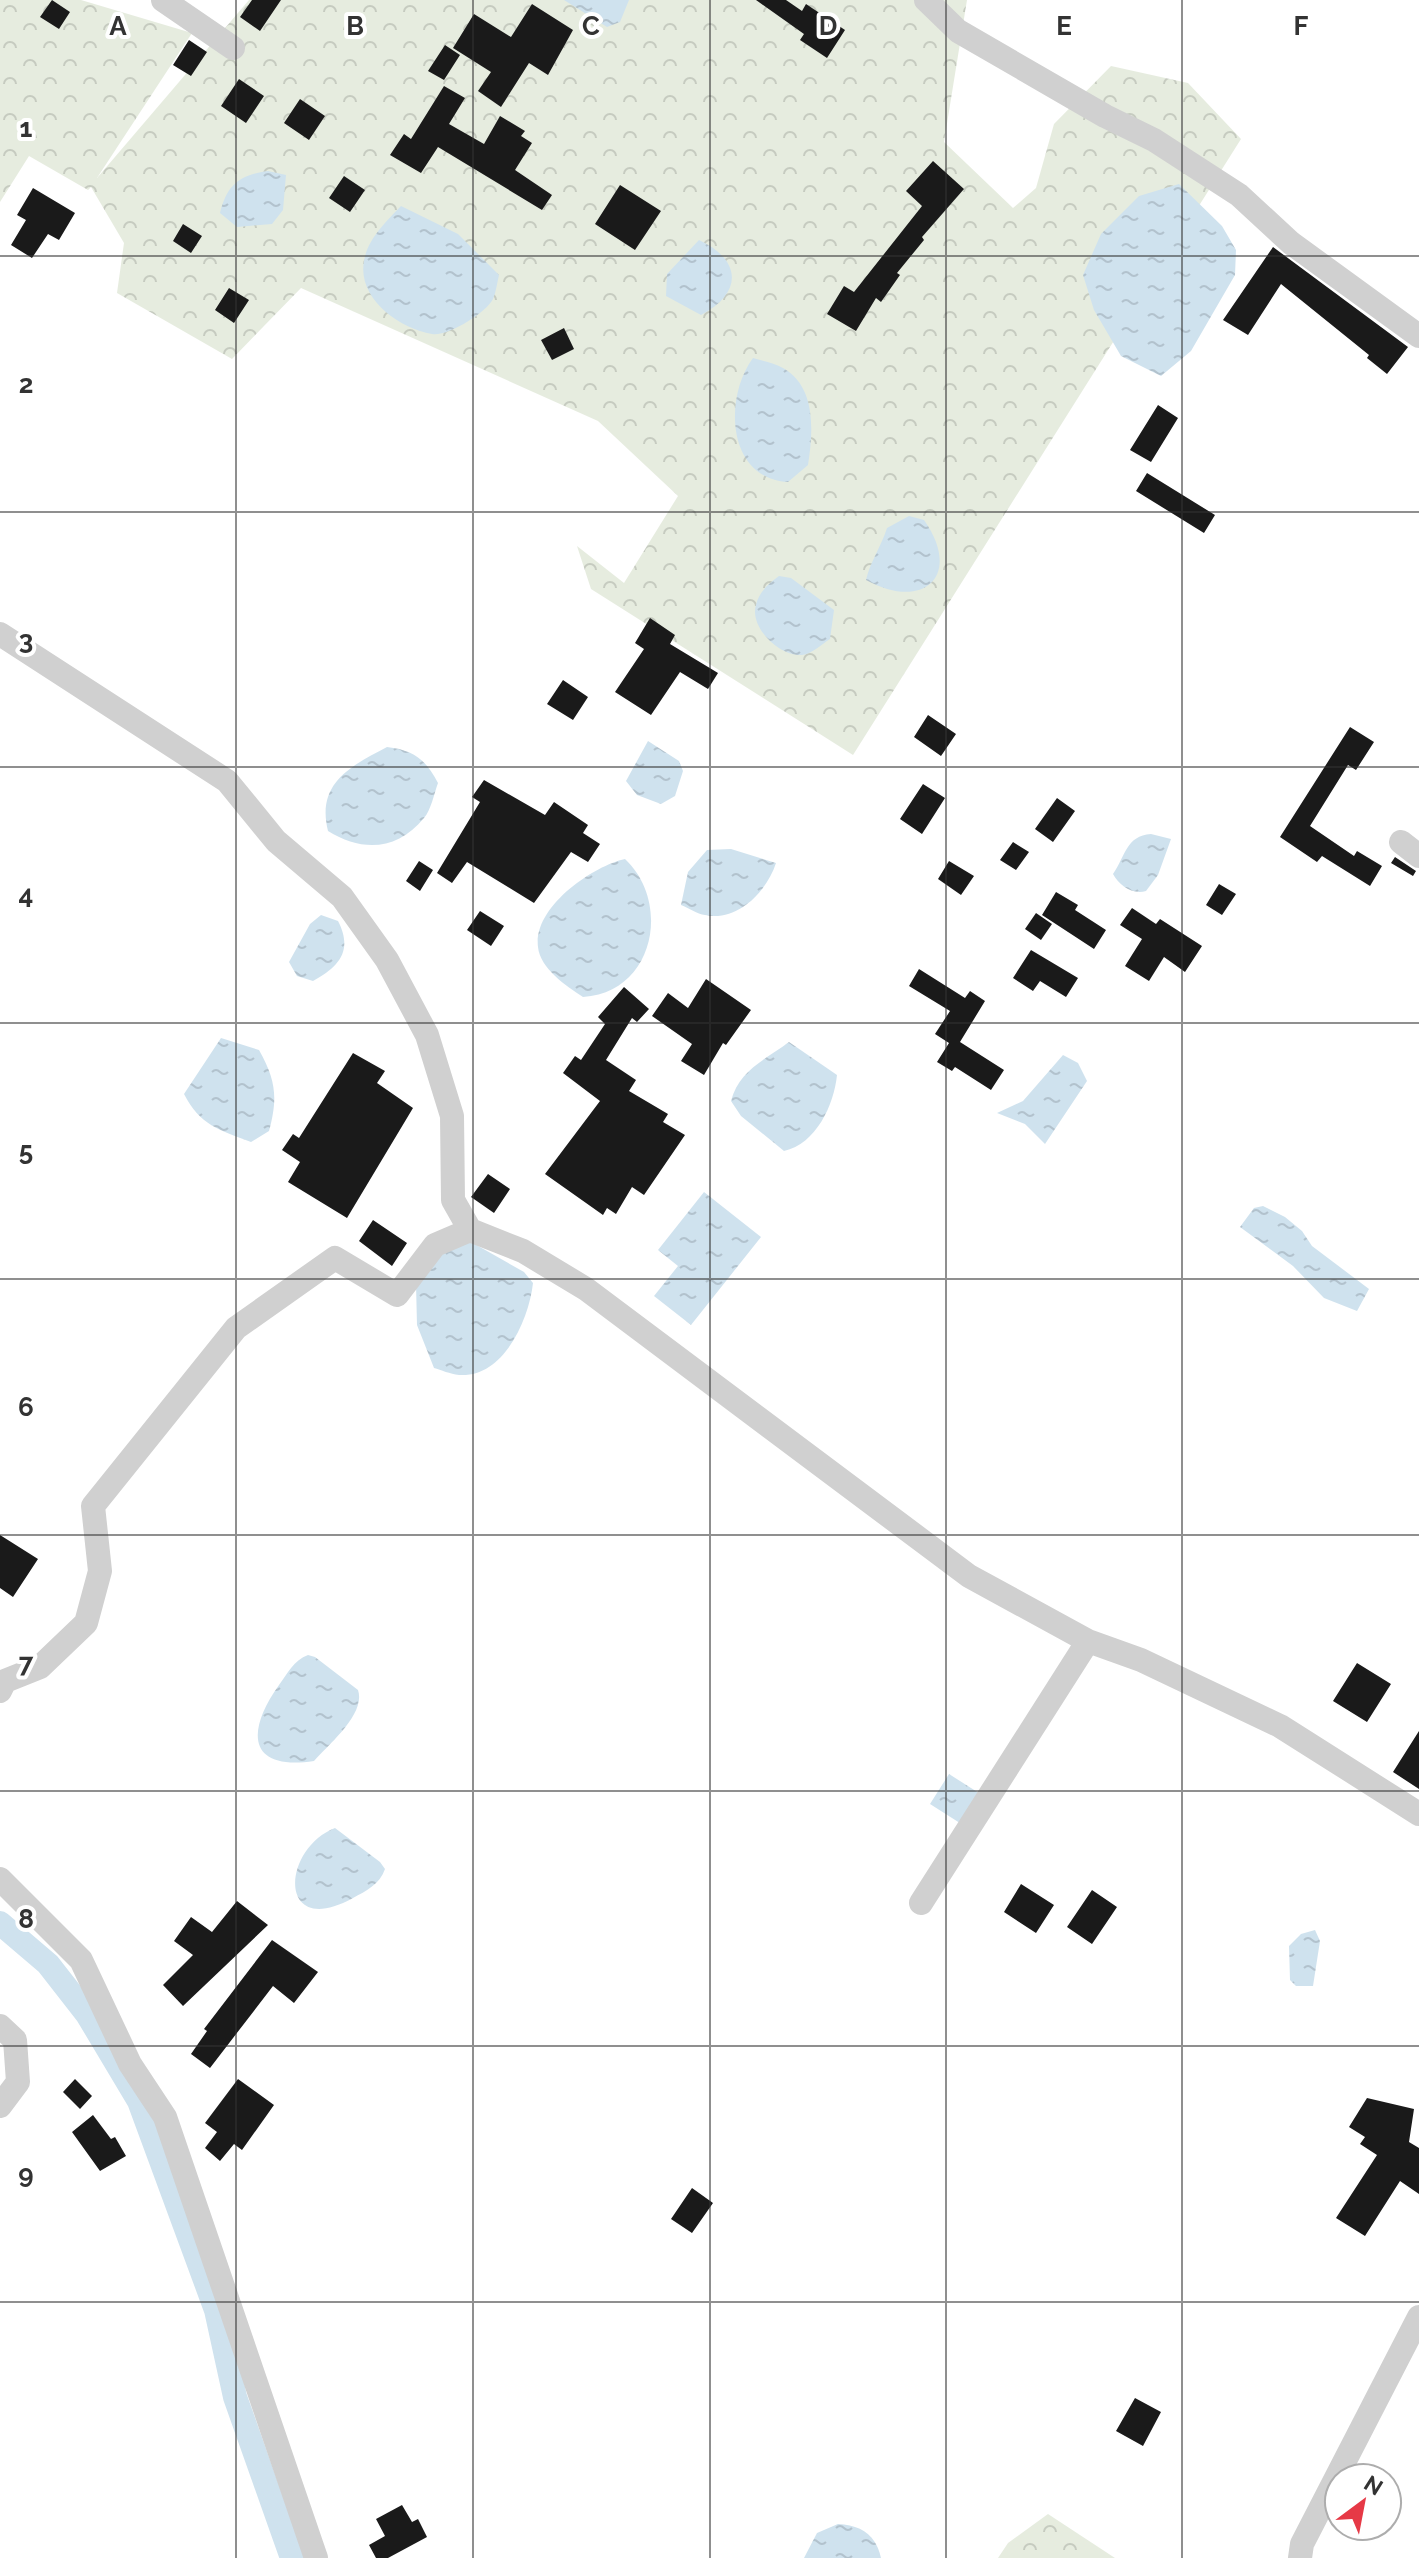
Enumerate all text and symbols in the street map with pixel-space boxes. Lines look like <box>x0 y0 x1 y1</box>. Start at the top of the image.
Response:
text: A <box>109 11 127 41</box>
text: B <box>346 11 364 41</box>
text: C <box>582 11 600 41</box>
text: D <box>819 11 837 41</box>
text: E <box>1056 11 1072 41</box>
text: F <box>1294 11 1309 41</box>
text: 1 <box>20 113 33 143</box>
text: 2 <box>19 369 33 399</box>
text: 3 <box>19 625 33 655</box>
text: 4 <box>19 880 33 910</box>
text: 5 <box>19 1136 33 1166</box>
text: 6 <box>18 1392 34 1422</box>
text: 7 <box>19 1648 34 1678</box>
text: 8 <box>18 1904 34 1934</box>
text: 9 <box>18 2159 34 2189</box>
north arrow <box>1323 2462 1403 2542</box>
text: N <box>1360 2470 1388 2501</box>

